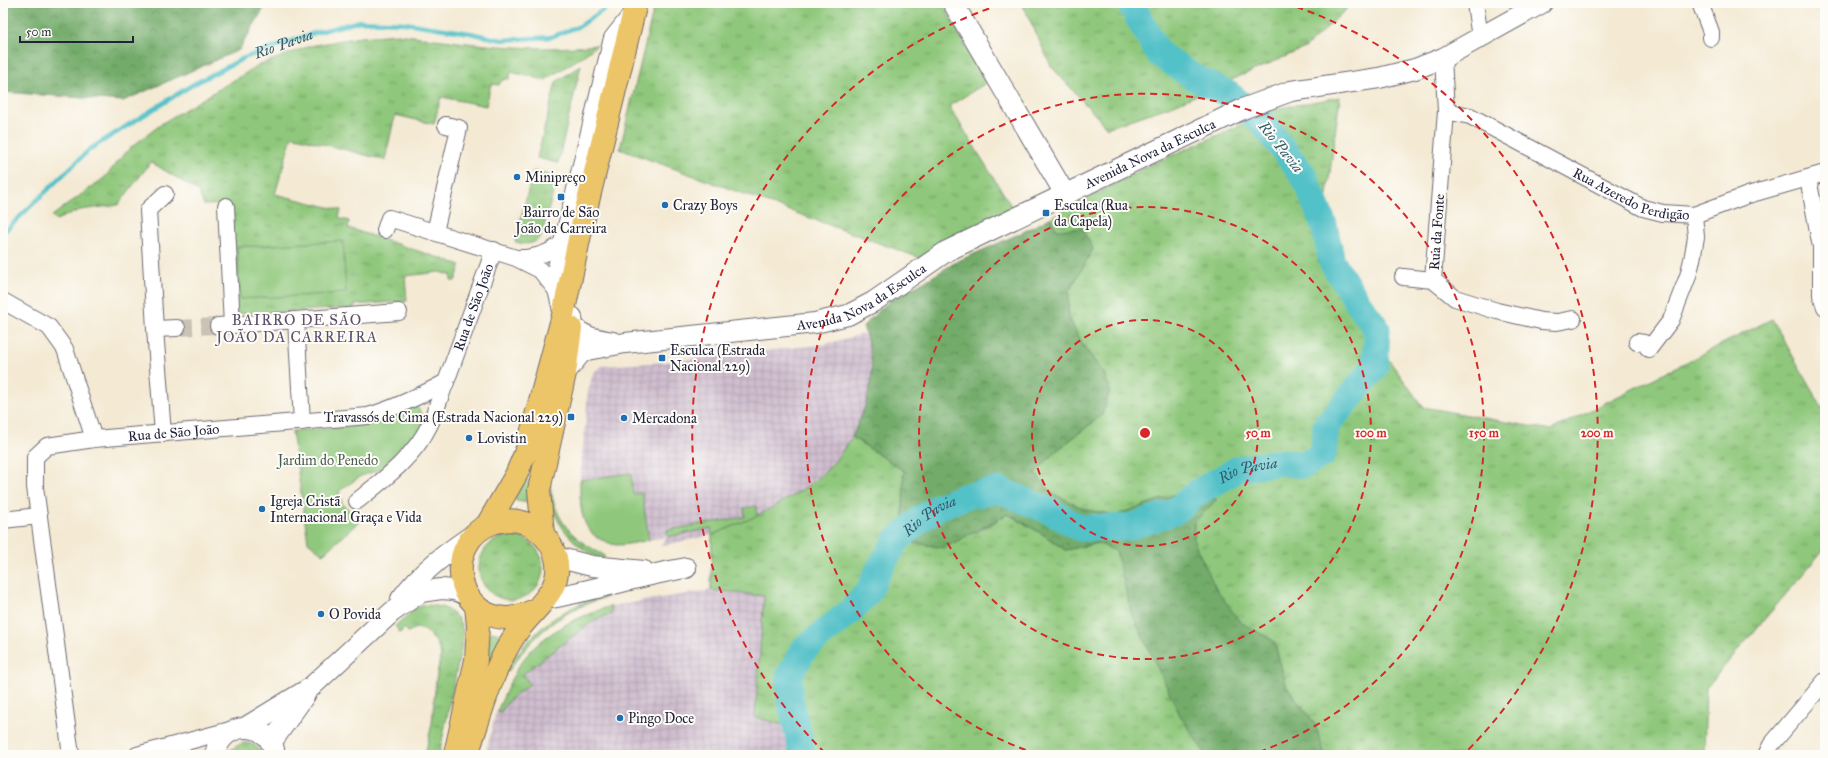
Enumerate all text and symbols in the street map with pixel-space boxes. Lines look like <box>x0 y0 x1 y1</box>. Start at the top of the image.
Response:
scale bar <box>20 18 133 44</box>
text: 50 m <box>26 25 51 39</box>
water label: Rio Pavia <box>251 25 315 63</box>
street label: Avenida Nova da Esculca <box>1081 115 1218 193</box>
water label: Rio Pavia <box>1254 117 1307 176</box>
street label: Rua Azeredo Perdigão <box>1570 164 1690 223</box>
place label: Minipreço <box>525 169 586 186</box>
marker: Minipreço <box>512 172 522 182</box>
marker: Bairro de São João da Carreira <box>556 192 566 202</box>
street label: Rua da Fonte <box>1426 193 1448 271</box>
place label: Crazy Boys <box>673 197 738 214</box>
place label: Esculca (Rua da Capela) <box>1054 197 1128 231</box>
marker: Crazy Boys <box>660 200 670 210</box>
place label: Bairro de São João da Carreira <box>513 204 607 238</box>
marker: Esculca (Rua da Capela) <box>1041 208 1051 218</box>
street label: Avenida Nova da Esculca <box>795 260 929 333</box>
street label: Rua de São João <box>450 261 497 353</box>
district label: BAIRRO DE SÃO JOÃO DA CARREIRA <box>214 311 378 347</box>
place label: Esculca (Estrada Nacional 229) <box>670 342 765 376</box>
marker: Esculca (Estrada Nacional 229) <box>657 353 667 363</box>
place label: Travassós de Cima (Estrada Nacional 229) <box>324 409 563 427</box>
place label: Mercadona <box>632 410 697 427</box>
marker: Travassós de Cima (Estrada Nacional 229) <box>566 412 576 422</box>
marker: Mercadona <box>619 413 629 423</box>
street label: Rua de São João <box>127 420 220 445</box>
centre of rings <box>1138 426 1152 440</box>
text: 50 m <box>1245 426 1272 440</box>
text: 100 m <box>1355 426 1388 440</box>
text: 150 m <box>1469 426 1500 440</box>
text: 200 m <box>1581 426 1614 440</box>
place label: Lovistin <box>477 430 527 447</box>
marker: Lovistin <box>464 433 474 443</box>
park label: Jardim do Penedo <box>276 452 378 470</box>
water label: Rio Pavia <box>1214 454 1279 488</box>
water label: Rio Pavia <box>898 492 959 541</box>
place label: Igreja Cristã Internacional Graça e Vida <box>270 493 422 526</box>
marker: Igreja Cristã Internacional Graça e Vida <box>257 504 267 514</box>
place label: O Povida <box>329 606 381 623</box>
marker: O Povida <box>316 609 326 619</box>
place label: Pingo Doce <box>628 710 694 727</box>
marker: Pingo Doce <box>615 713 625 723</box>

